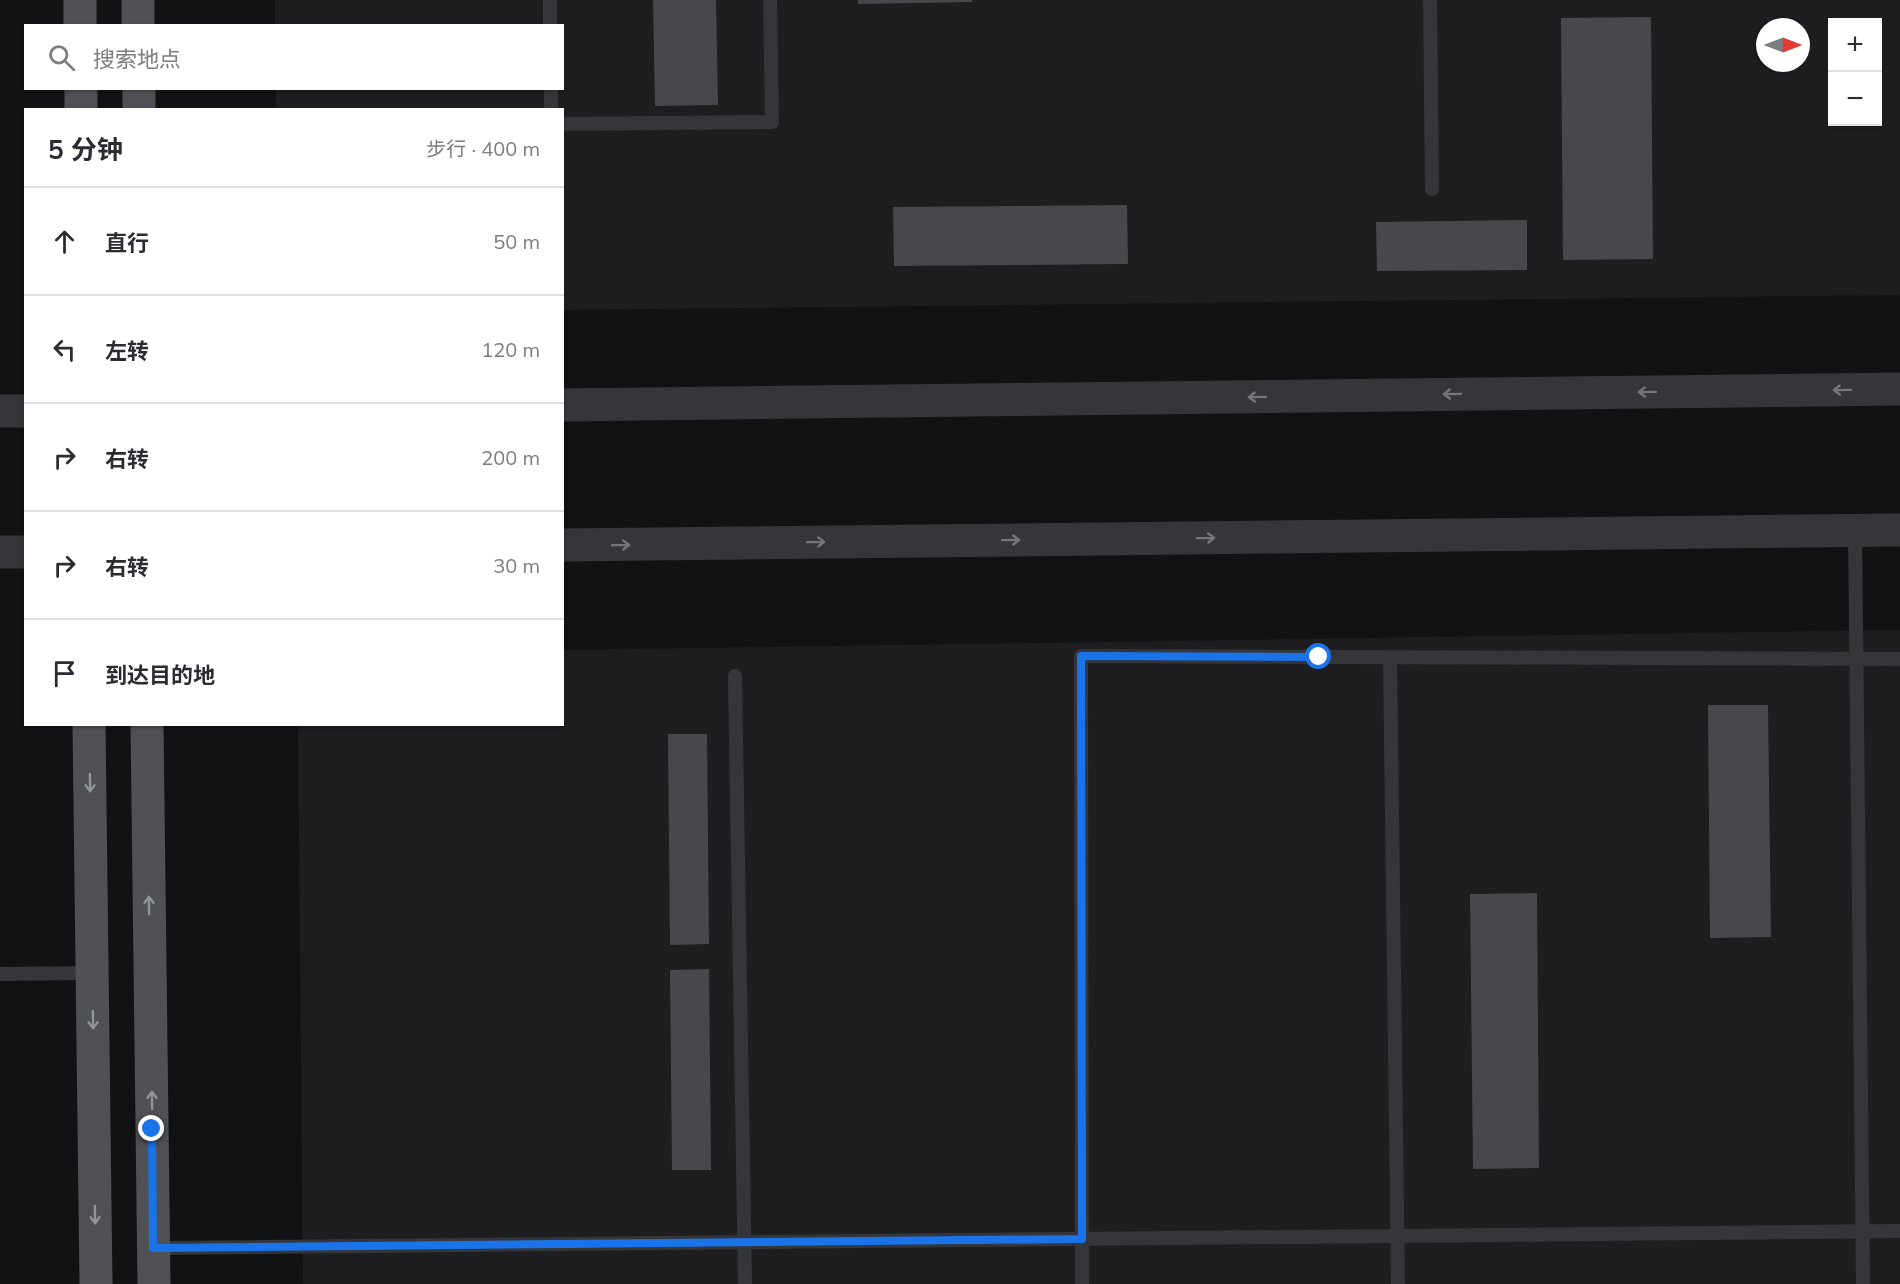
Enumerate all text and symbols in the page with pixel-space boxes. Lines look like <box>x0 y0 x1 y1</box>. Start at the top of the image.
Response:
north arrow <box>1756 18 1810 72</box>
map controls <box>1828 18 1882 126</box>
button: + <box>1828 18 1882 72</box>
search box <box>24 24 564 90</box>
icon: search <box>45 41 78 74</box>
text: 搜索地点 <box>93 45 181 73</box>
button: − <box>1828 72 1882 126</box>
text: 5 分钟 <box>48 133 123 166</box>
text: 步行 · 400 m <box>426 136 540 161</box>
icon: ahead <box>48 225 81 258</box>
text: 直行 <box>105 229 149 257</box>
text: 50 m <box>493 229 540 254</box>
icon: left <box>48 333 81 366</box>
text: 左转 <box>105 337 149 365</box>
text: 120 m <box>481 337 540 362</box>
one-way arrow <box>1832 384 1852 396</box>
one-way arrow <box>1637 386 1657 398</box>
one-way arrow <box>1442 389 1462 400</box>
one-way arrow <box>1247 391 1267 403</box>
icon: right <box>48 441 81 474</box>
text: 右转 <box>105 445 149 473</box>
text: 200 m <box>481 445 540 470</box>
one-way arrow <box>1195 532 1215 544</box>
one-way arrow <box>1000 534 1020 546</box>
one-way arrow <box>805 536 825 548</box>
one-way arrow <box>610 539 630 550</box>
icon: right <box>48 549 81 582</box>
text: 右转 <box>105 553 149 581</box>
text: 30 m <box>493 553 540 578</box>
route start <box>1305 643 1331 669</box>
icon: arrive <box>48 657 81 690</box>
text: 到达目的地 <box>105 661 215 689</box>
one-way arrow <box>84 772 96 792</box>
one-way arrow <box>143 895 155 915</box>
one-way arrow <box>87 1009 99 1029</box>
one-way arrow <box>146 1090 158 1110</box>
route end <box>138 1115 164 1141</box>
one-way arrow <box>89 1204 101 1224</box>

